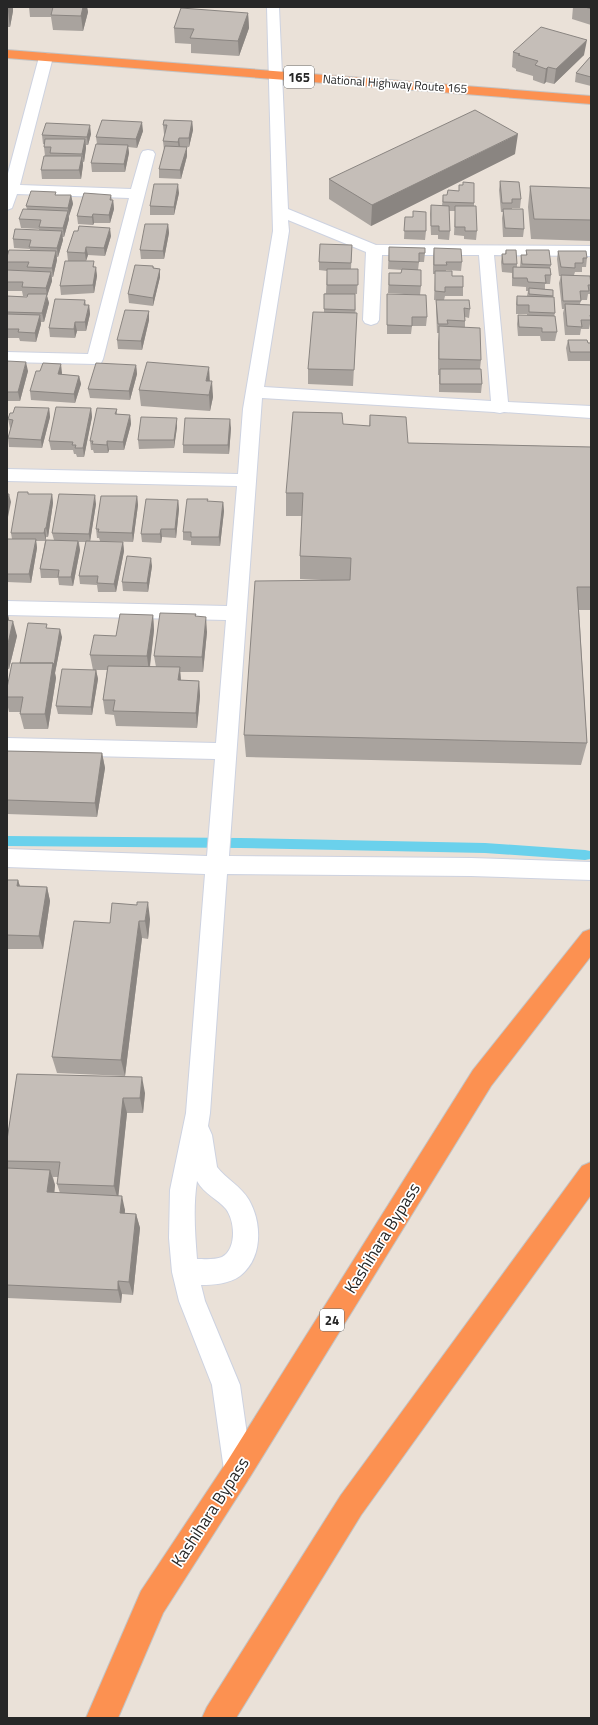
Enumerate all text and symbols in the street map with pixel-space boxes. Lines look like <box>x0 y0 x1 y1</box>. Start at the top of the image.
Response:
road number: 165 <box>284 66 314 88</box>
street label: National Highway Route 165 <box>322 69 468 98</box>
street label: Kashihara Bypass <box>337 1177 427 1299</box>
road number: 24 <box>320 1309 344 1331</box>
street label: Kashihara Bypass <box>165 1452 255 1572</box>

